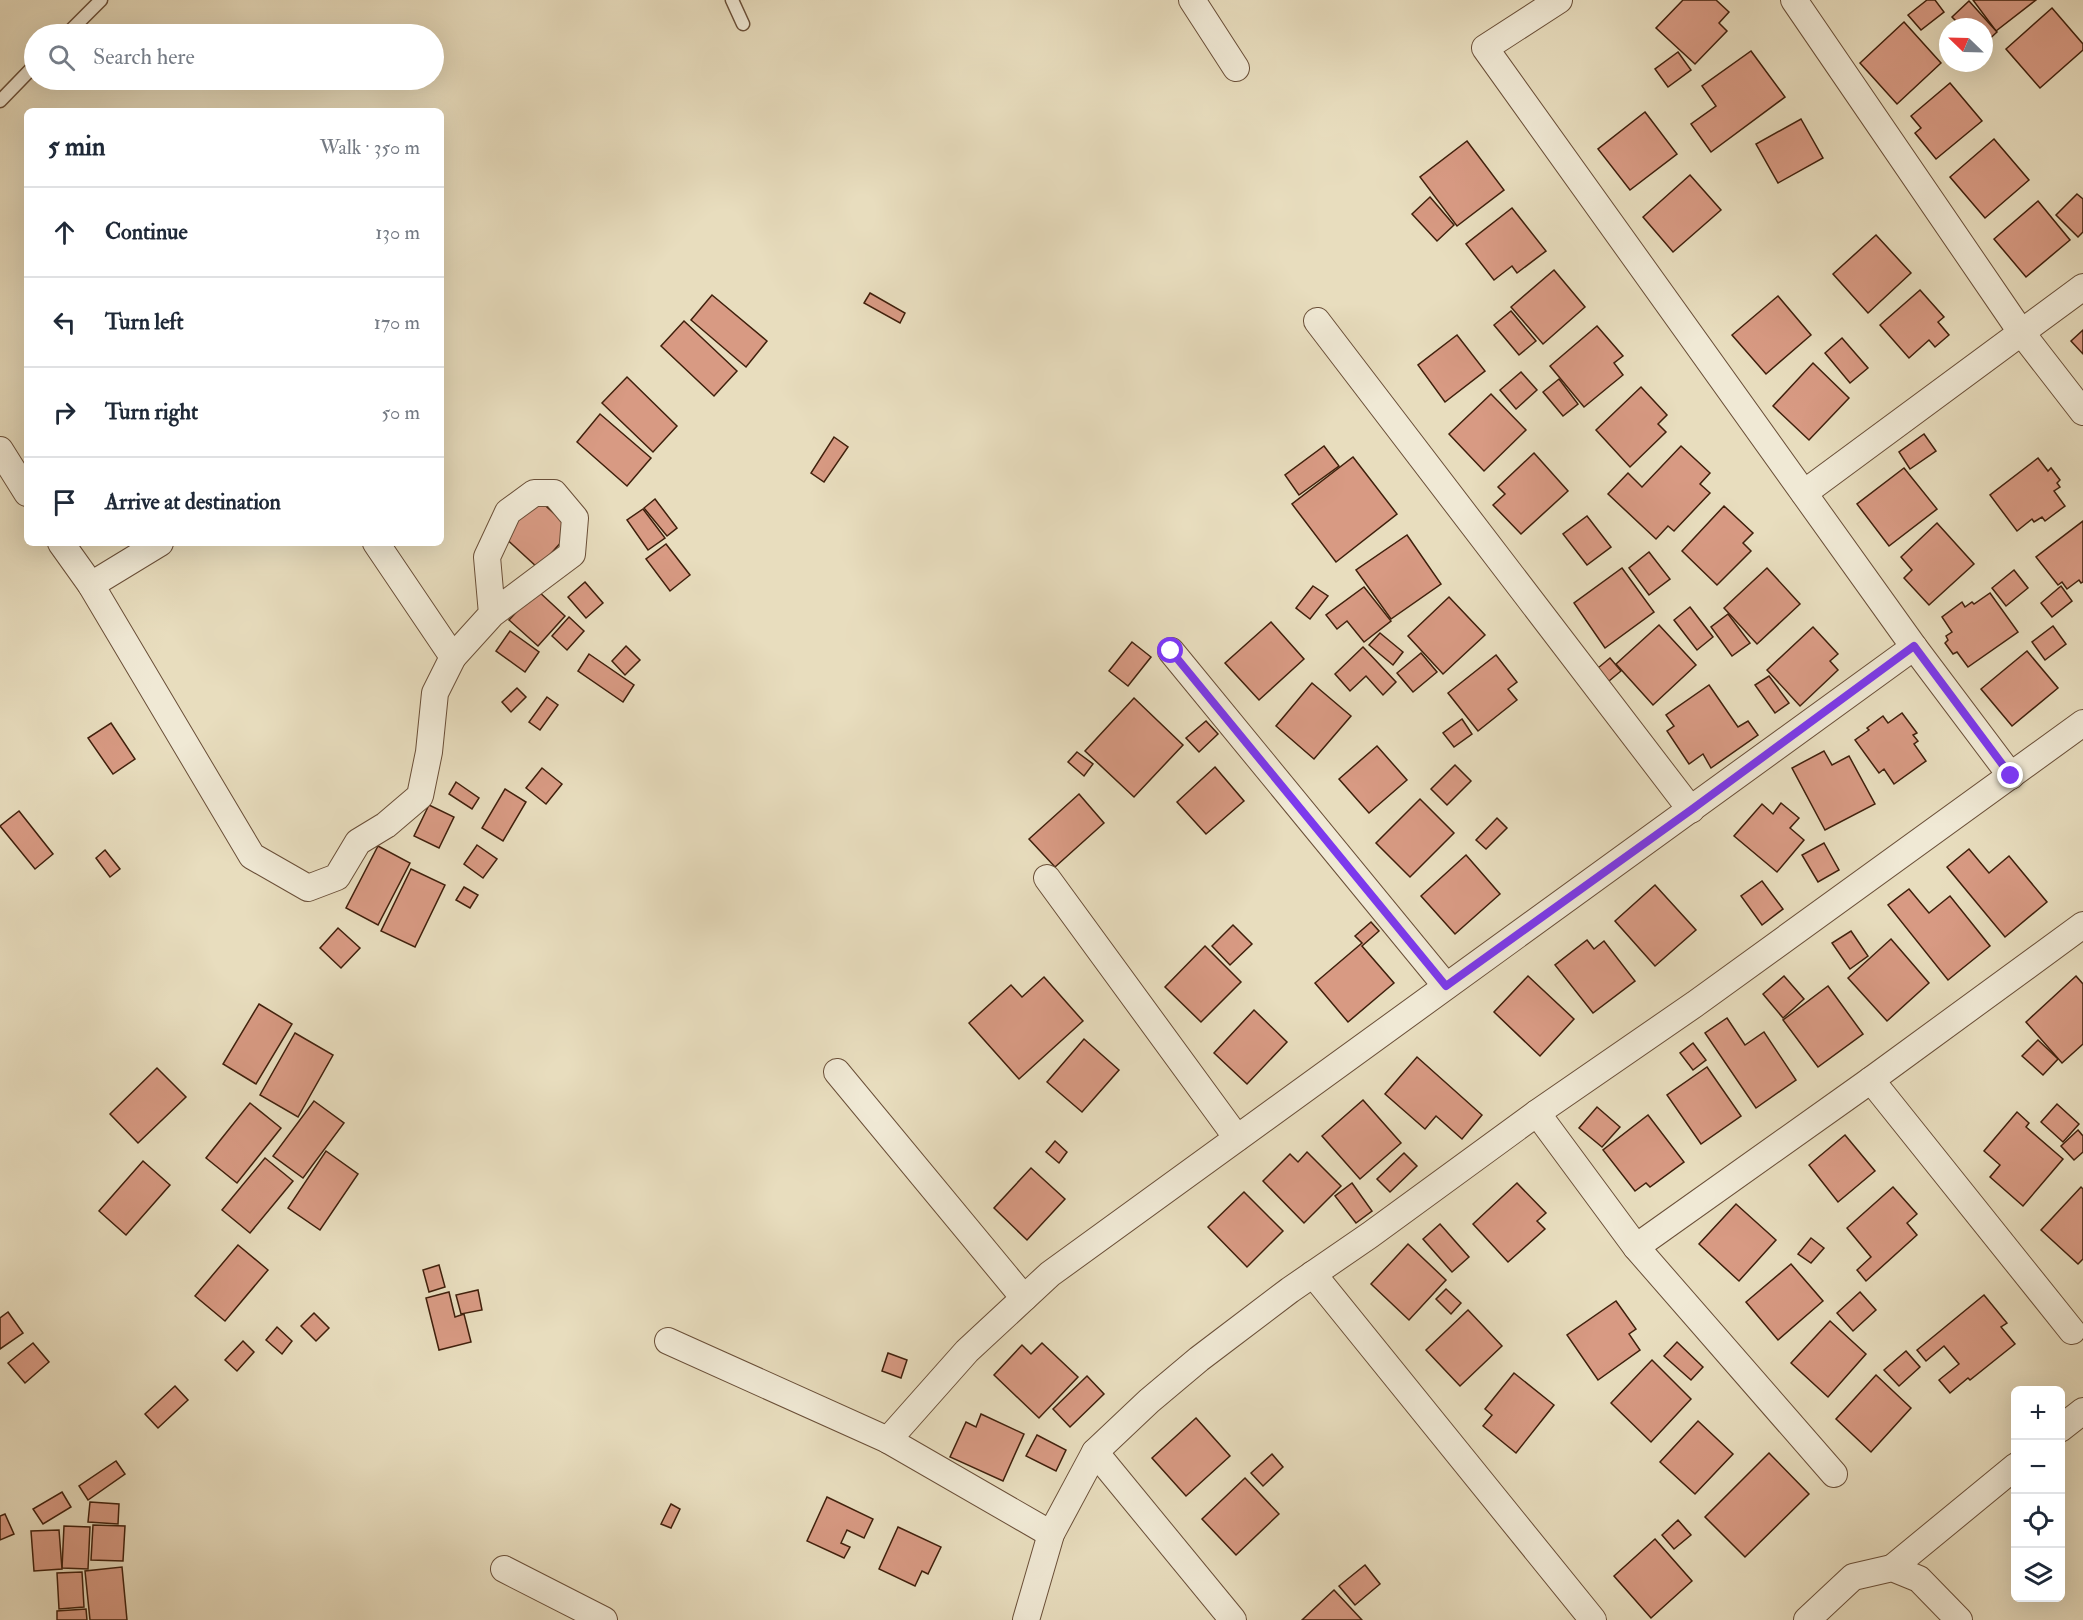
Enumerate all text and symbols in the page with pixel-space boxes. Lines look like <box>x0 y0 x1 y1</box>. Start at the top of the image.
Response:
north arrow <box>1939 18 1993 72</box>
search box <box>24 24 444 90</box>
icon: search <box>45 41 78 74</box>
text: Search here <box>93 43 195 71</box>
text: 5 min <box>48 131 105 163</box>
text: Walk · 350 m <box>320 135 420 160</box>
icon: ahead <box>48 216 81 249</box>
text: Continue <box>105 218 188 246</box>
text: 130 m <box>375 220 420 245</box>
icon: left <box>48 306 81 339</box>
text: Turn left <box>105 308 184 336</box>
text: 170 m <box>374 310 420 335</box>
icon: right <box>48 396 81 429</box>
text: Turn right <box>105 398 198 426</box>
text: 50 m <box>381 400 420 425</box>
icon: arrive <box>48 486 81 519</box>
text: Arrive at destination <box>105 488 281 516</box>
route start <box>1157 637 1183 663</box>
route end <box>1997 762 2023 788</box>
map controls <box>2011 1386 2065 1602</box>
button: + <box>2011 1386 2065 1440</box>
button: − <box>2011 1440 2065 1494</box>
button: locate <box>2011 1494 2065 1548</box>
button: layers <box>2011 1548 2065 1602</box>

